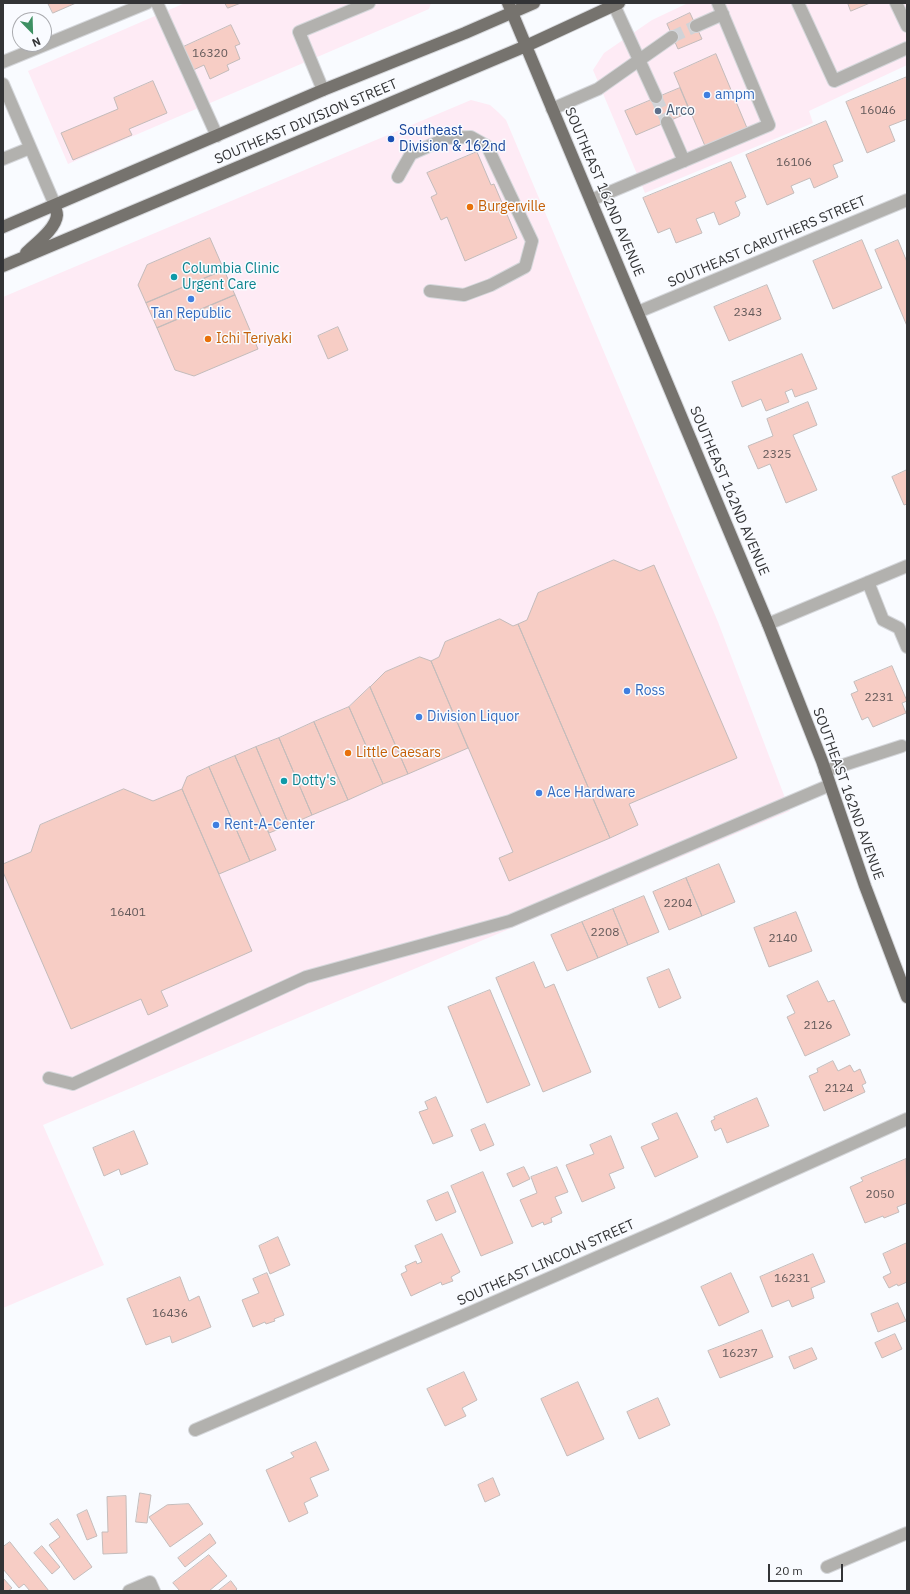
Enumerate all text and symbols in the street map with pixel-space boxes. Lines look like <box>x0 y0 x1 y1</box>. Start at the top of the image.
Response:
north arrow <box>12 12 52 52</box>
text: N <box>30 34 43 50</box>
house number: 16320 <box>192 47 228 61</box>
street label: SOUTHEAST DIVISION STREET <box>212 76 400 168</box>
place label: ampm <box>715 87 755 103</box>
marker: ampm <box>702 90 712 100</box>
place label: Arco <box>666 103 695 119</box>
house number: 16046 <box>860 104 896 118</box>
street label: SOUTHEAST 162ND AVENUE <box>561 105 647 279</box>
marker: Arco <box>653 106 663 116</box>
place label: Southeast Division & 162nd <box>399 123 506 156</box>
marker: Southeast Division & 162nd <box>386 134 396 144</box>
house number: 16106 <box>776 156 812 170</box>
street label: SOUTHEAST CARUTHERS STREET <box>665 193 869 291</box>
place label: Burgerville <box>478 199 546 215</box>
marker: Burgerville <box>465 202 475 212</box>
place label: Columbia Clinic Urgent Care <box>182 261 279 294</box>
marker: Columbia Clinic Urgent Care <box>169 272 179 282</box>
marker: Tan Republic <box>186 294 196 304</box>
place label: Tan Republic <box>151 306 231 322</box>
house number: 2343 <box>734 306 762 320</box>
place label: Ichi Teriyaki <box>216 331 292 347</box>
marker: Ichi Teriyaki <box>203 334 213 344</box>
street label: SOUTHEAST 162ND AVENUE <box>686 404 772 578</box>
house number: 2325 <box>763 448 791 462</box>
place label: Ross <box>635 683 665 699</box>
marker: Ross <box>622 686 632 696</box>
house number: 2231 <box>865 691 893 705</box>
street label: SOUTHEAST 162ND AVENUE <box>809 705 887 883</box>
place label: Division Liquor <box>427 709 519 725</box>
marker: Division Liquor <box>414 712 424 722</box>
place label: Little Caesars <box>356 745 441 761</box>
marker: Little Caesars <box>343 748 353 758</box>
place label: Dotty's <box>292 773 336 789</box>
marker: Dotty's <box>279 776 289 786</box>
place label: Ace Hardware <box>547 785 635 801</box>
marker: Ace Hardware <box>534 788 544 798</box>
place label: Rent-A-Center <box>224 817 315 833</box>
marker: Rent-A-Center <box>211 820 221 830</box>
house number: 2204 <box>664 897 692 911</box>
house number: 16401 <box>110 906 146 920</box>
house number: 2208 <box>591 926 619 940</box>
house number: 2140 <box>769 932 797 946</box>
house number: 2126 <box>804 1019 832 1033</box>
house number: 2124 <box>825 1082 853 1096</box>
house number: 2050 <box>866 1188 894 1202</box>
street label: SOUTHEAST LINCOLN STREET <box>455 1216 637 1310</box>
house number: 16231 <box>774 1272 810 1286</box>
house number: 16436 <box>152 1307 188 1321</box>
house number: 16237 <box>722 1347 758 1361</box>
scale bar <box>770 1556 845 1582</box>
text: 20 m <box>775 1563 803 1578</box>

